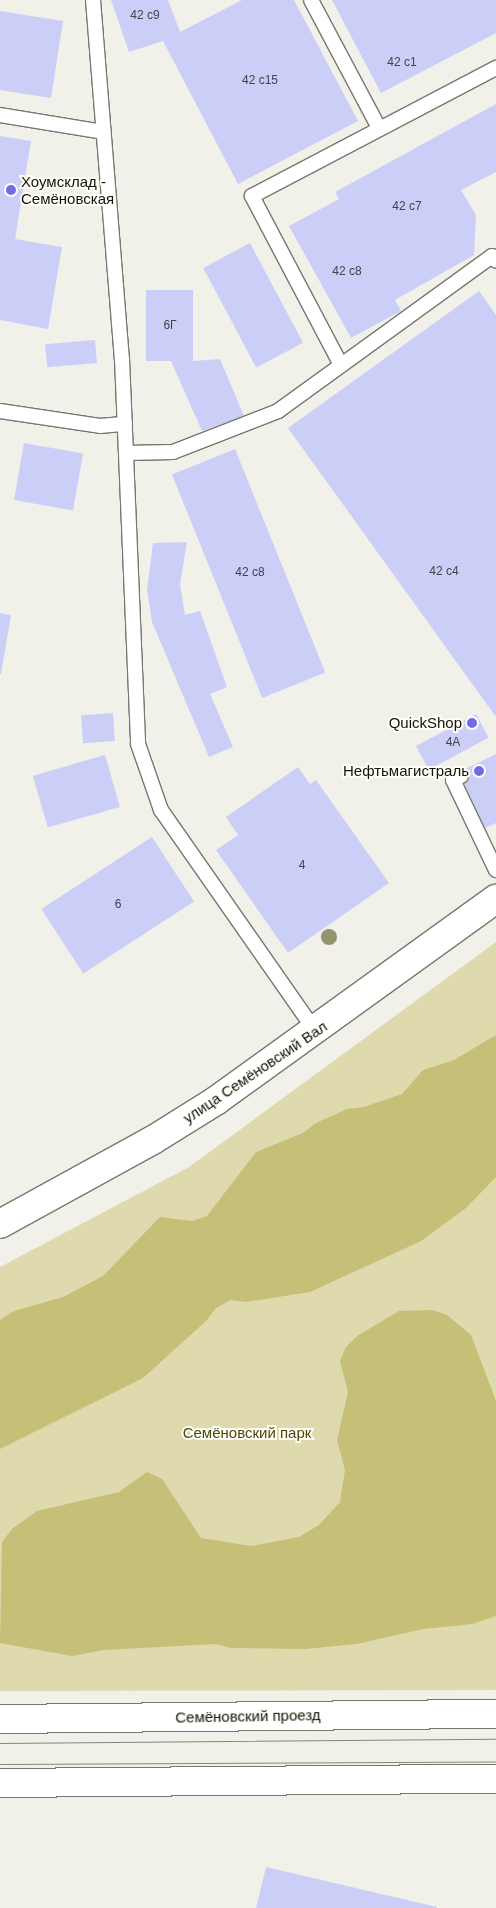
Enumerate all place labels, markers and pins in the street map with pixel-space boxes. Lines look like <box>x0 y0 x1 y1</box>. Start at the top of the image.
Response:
place label: Хоумсклад - Семёновская <box>21 172 114 207</box>
marker: Хоумсклад - Семёновская <box>5 184 17 196</box>
place label: QuickShop <box>389 714 462 732</box>
marker: QuickShop <box>466 717 478 729</box>
place label: Нефтьмагистраль <box>343 762 469 780</box>
marker: Нефтьмагистраль <box>473 765 485 777</box>

